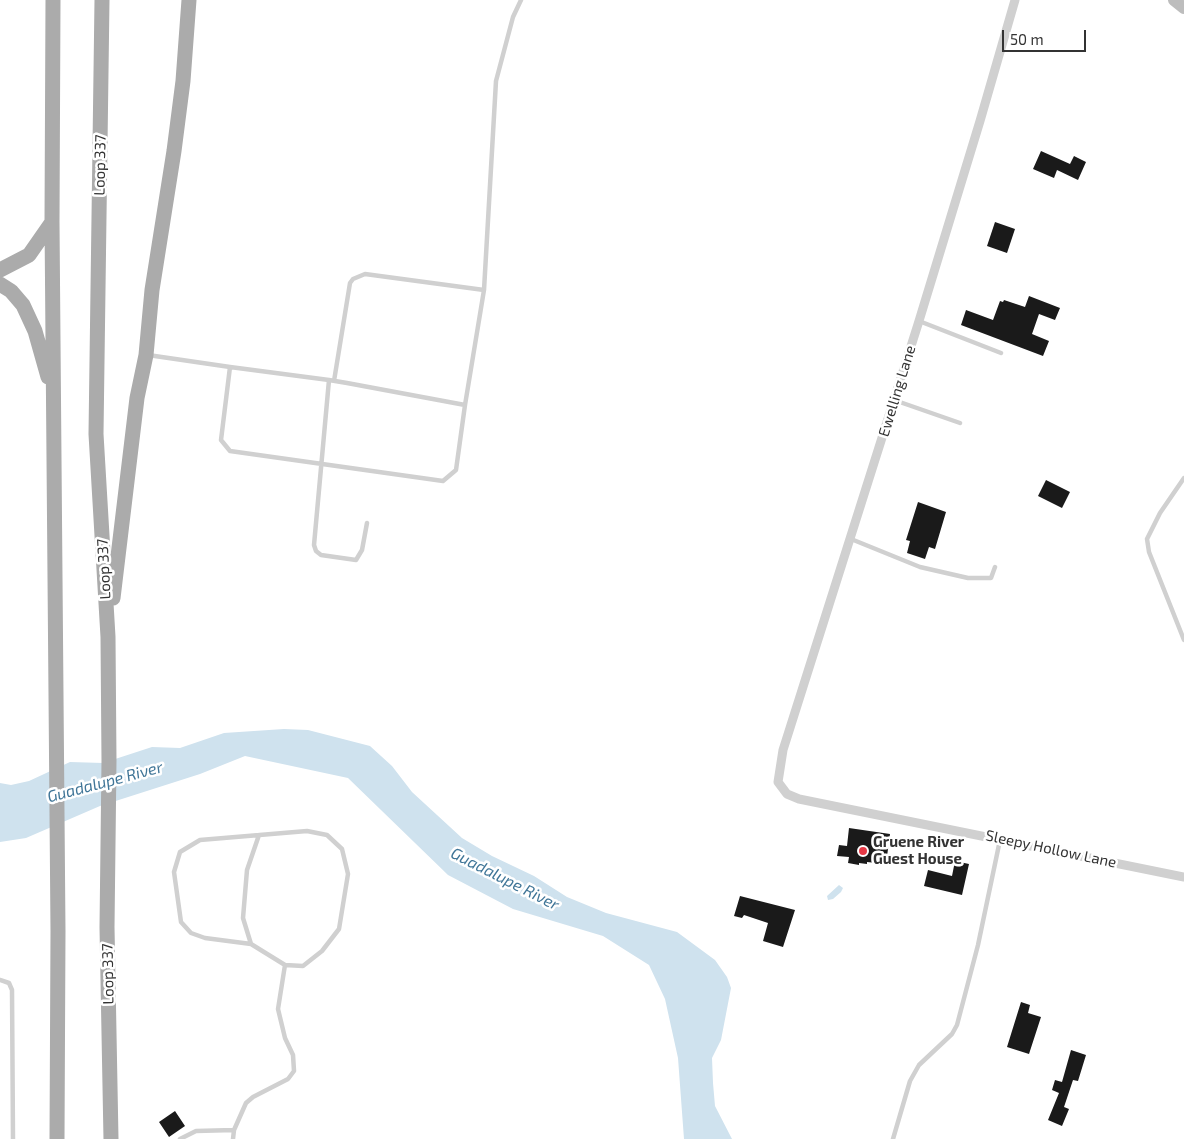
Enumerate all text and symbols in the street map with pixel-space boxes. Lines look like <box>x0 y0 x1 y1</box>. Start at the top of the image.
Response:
scale bar <box>1004 20 1088 52</box>
text: 50 m <box>1010 30 1044 48</box>
street label: Loop 337 <box>90 134 110 196</box>
street label: Ewelling Lane <box>875 343 919 439</box>
street label: Loop 337 <box>93 538 115 600</box>
water label: Guadalupe River <box>45 757 165 807</box>
street label: Sleepy Hollow Lane <box>984 826 1118 872</box>
place label: Gruene River Guest House <box>873 833 964 868</box>
water label: Guadalupe River <box>448 843 562 915</box>
marker: Gruene River Guest House <box>857 845 869 857</box>
street label: Loop 337 <box>98 943 118 1005</box>

